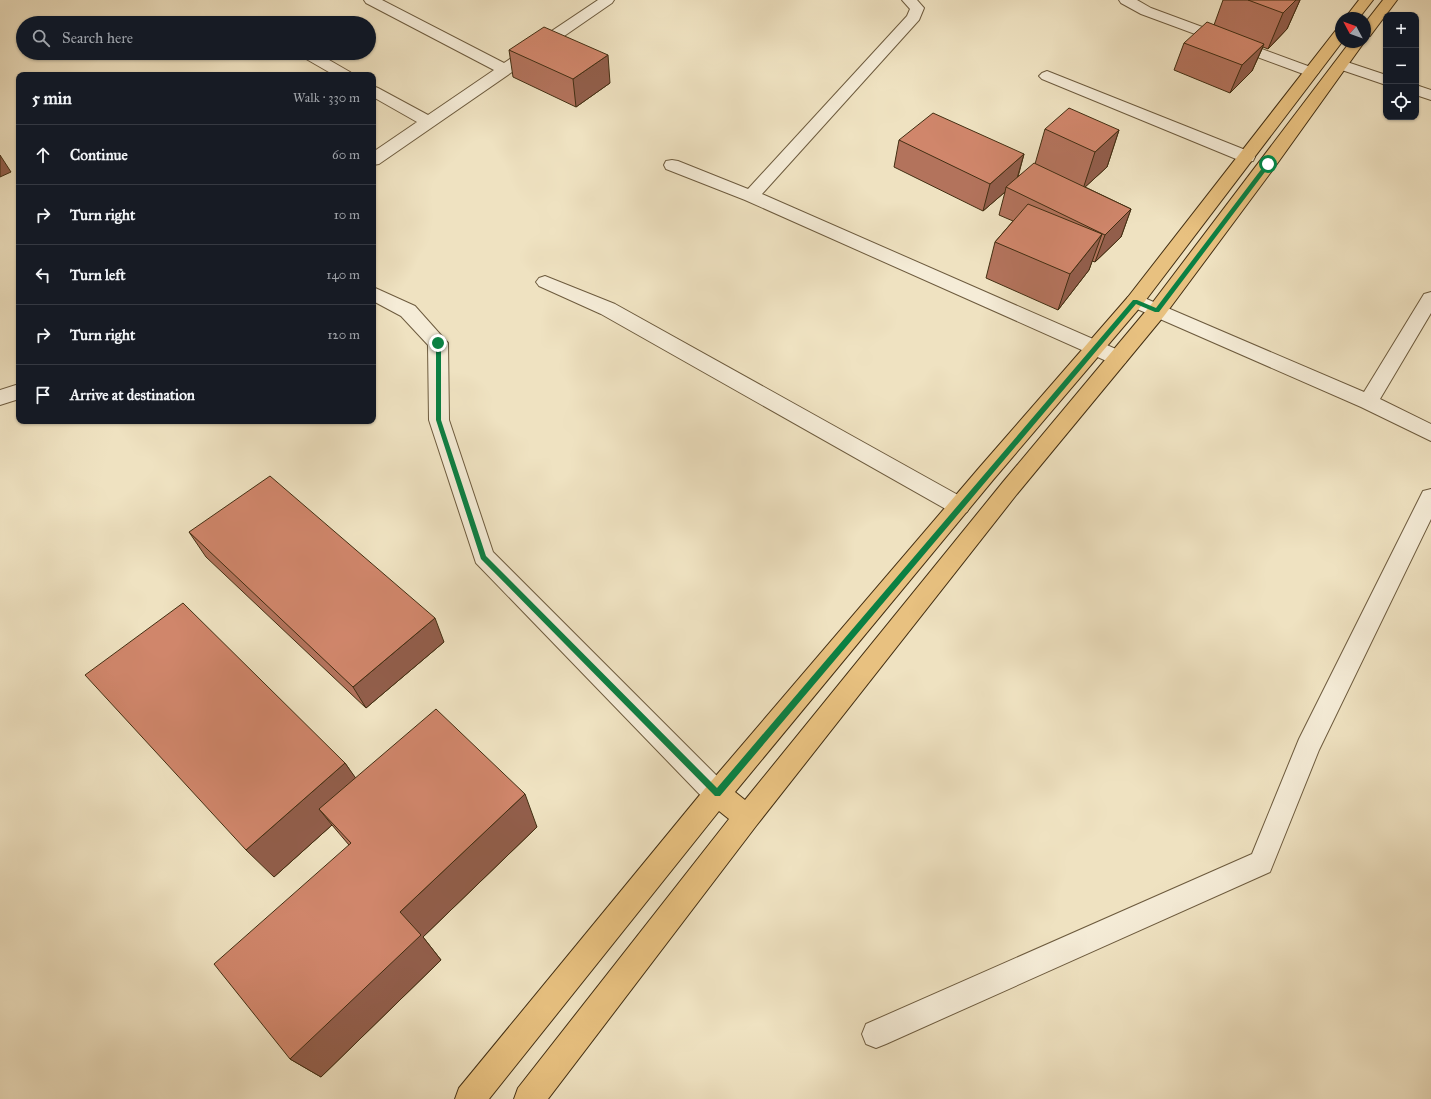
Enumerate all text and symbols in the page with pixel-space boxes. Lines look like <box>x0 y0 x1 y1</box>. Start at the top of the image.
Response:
north arrow <box>1335 12 1371 48</box>
map controls <box>1383 12 1419 120</box>
button: + <box>1383 12 1419 48</box>
search box <box>16 16 376 60</box>
icon: search <box>30 27 52 49</box>
text: Search here <box>62 29 133 47</box>
button: − <box>1383 48 1419 84</box>
button: locate <box>1383 84 1419 120</box>
text: 5 min <box>32 88 72 109</box>
text: Walk · 330 m <box>293 90 360 106</box>
icon: ahead <box>32 144 54 166</box>
text: Continue <box>70 146 128 164</box>
text: 60 m <box>332 147 360 163</box>
route start <box>1259 155 1277 173</box>
icon: right <box>32 204 54 226</box>
text: Turn right <box>70 206 135 224</box>
text: 10 m <box>334 207 360 223</box>
icon: left <box>32 264 54 286</box>
text: Turn left <box>70 266 126 284</box>
text: 140 m <box>326 267 360 283</box>
icon: right <box>32 324 54 346</box>
text: Turn right <box>70 326 135 344</box>
text: 120 m <box>327 327 360 343</box>
route end <box>429 334 447 352</box>
icon: arrive <box>32 384 54 406</box>
text: Arrive at destination <box>70 386 195 404</box>

